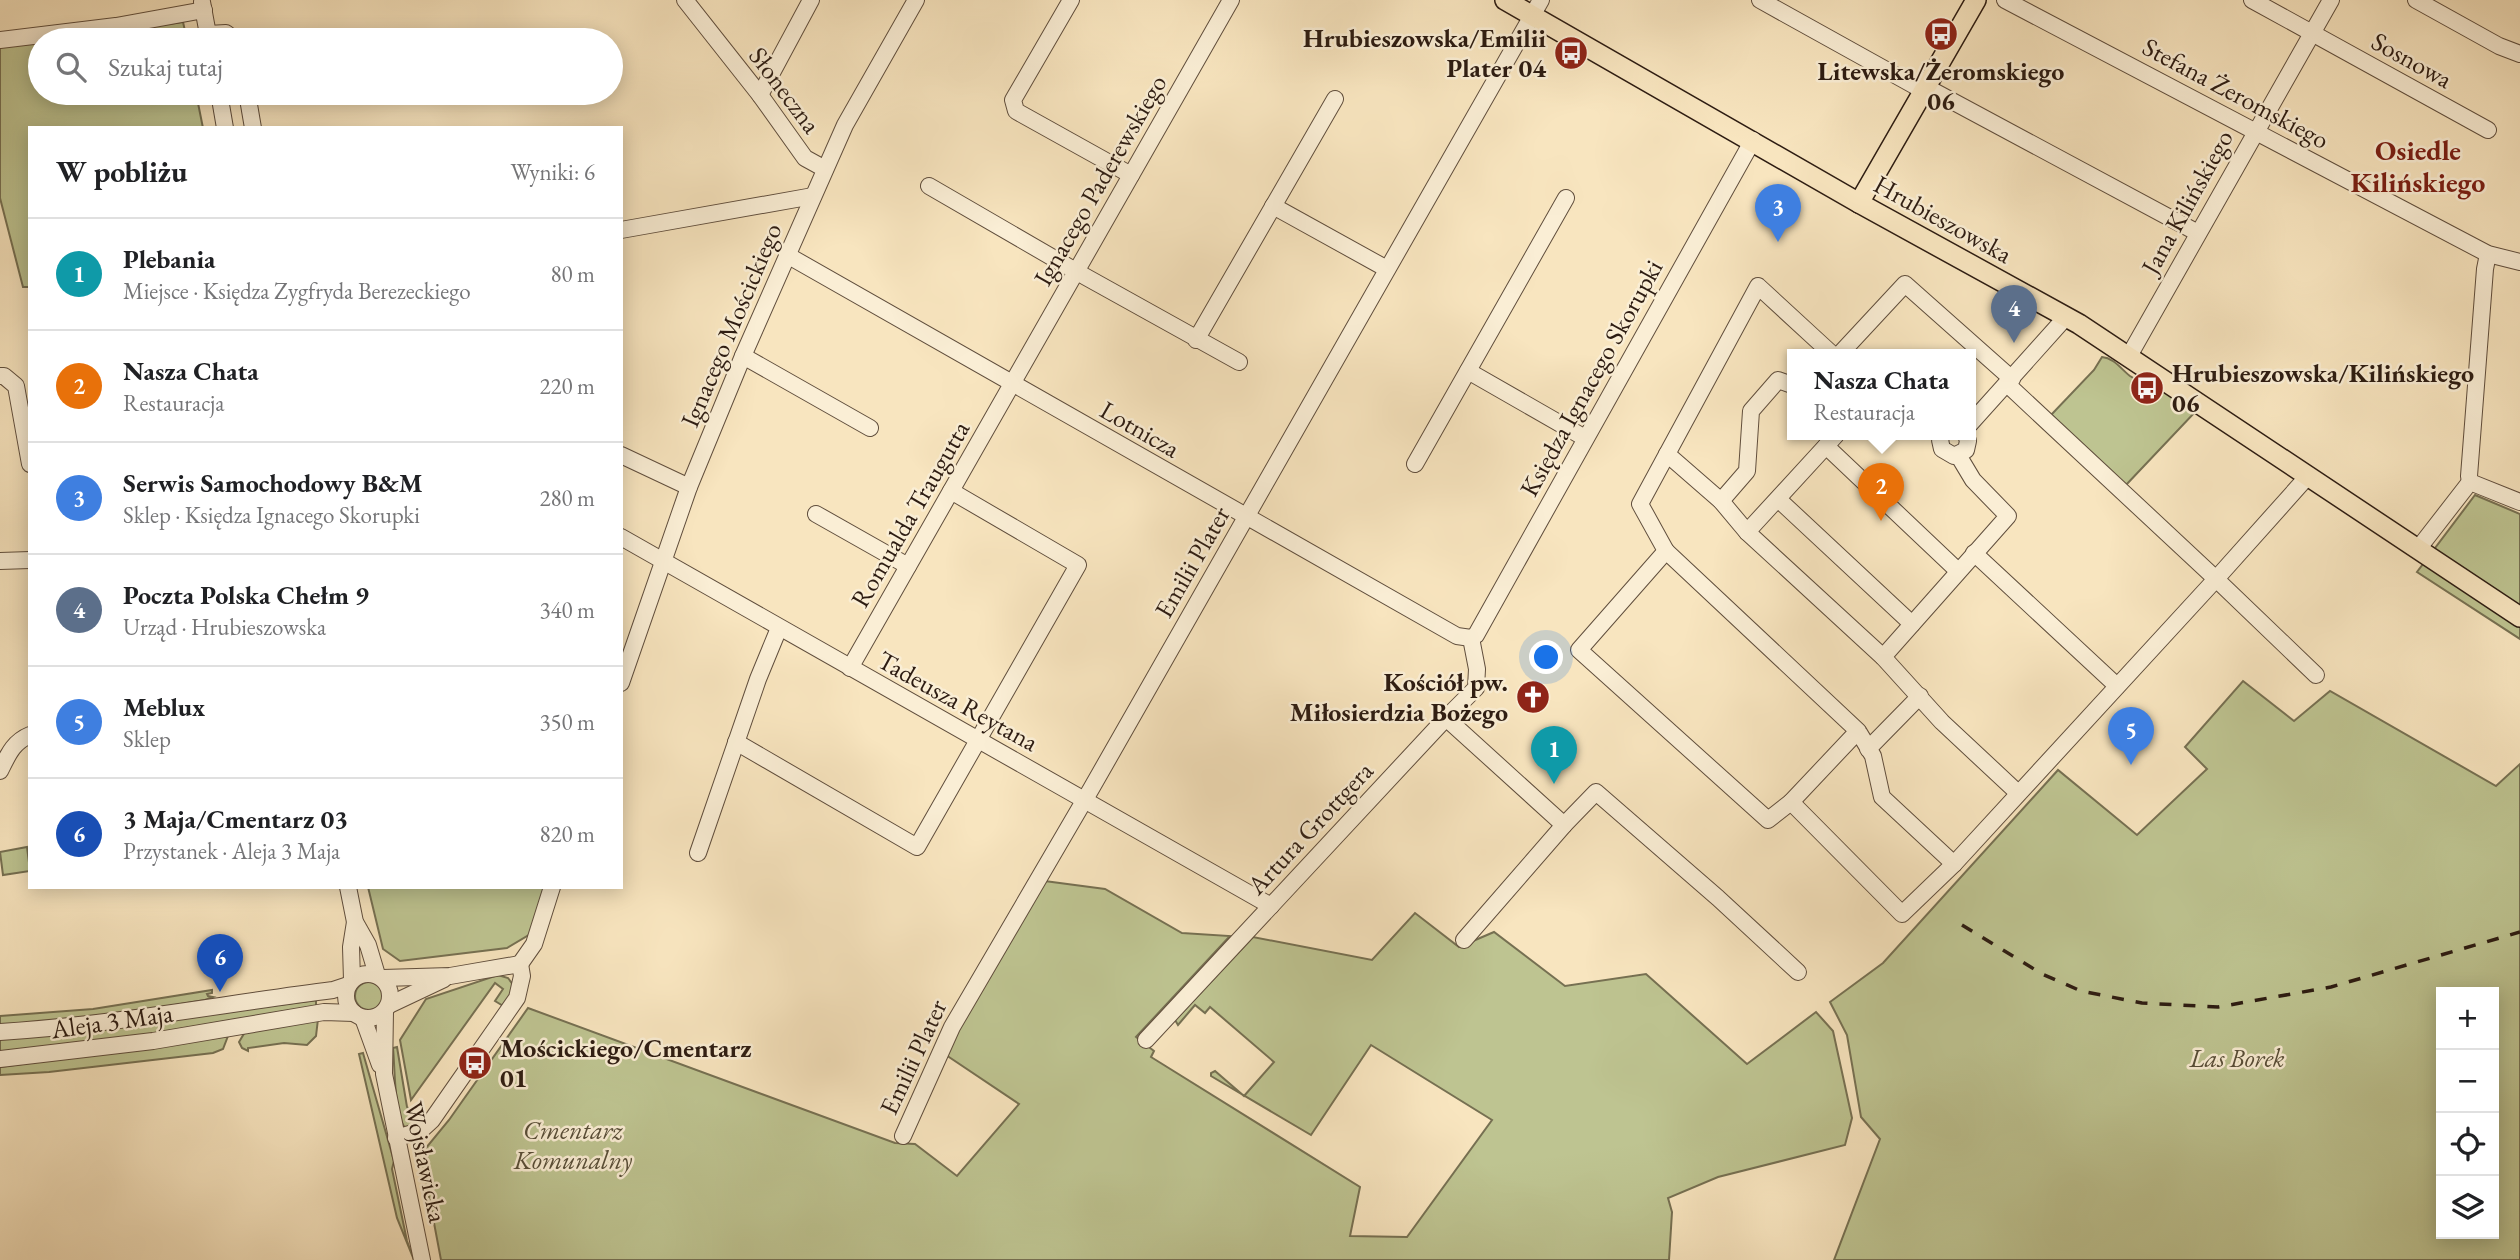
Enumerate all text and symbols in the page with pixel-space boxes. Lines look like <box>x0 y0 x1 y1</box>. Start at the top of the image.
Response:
bus stop icon: Litewska/Żeromskiego 06 <box>1922 15 1960 53</box>
place label: Hrubieszowska/Emilii Plater 04 <box>1303 21 1546 85</box>
street label: Sosnowa <box>2366 24 2459 96</box>
search box <box>28 28 623 105</box>
street label: Stefana Żeromskiego <box>2137 29 2335 157</box>
bus stop icon: Hrubieszowska/Emilii Plater 04 <box>1552 34 1590 72</box>
street label: Słoneczna <box>741 40 829 141</box>
icon: search <box>52 48 90 86</box>
text: Szukaj tutaj <box>108 50 223 84</box>
place label: Litewska/Żeromskiego 06 <box>1818 54 2064 118</box>
street label: Ignacego Paderewskiego <box>1026 68 1174 292</box>
street label: Jana Kilińskiego <box>2132 124 2241 282</box>
district label: Osiedle Kilińskiego <box>2351 132 2485 200</box>
text: W pobliżu <box>56 152 187 191</box>
text: Wyniki: 6 <box>511 157 595 187</box>
street label: Hrubieszowska <box>1868 167 2019 271</box>
pin: 3 <box>1755 184 1801 242</box>
street label: Ignacego Mościckiego <box>673 218 789 432</box>
text: Plebania <box>123 242 215 276</box>
street label: Księdza Ignacego Skorupki <box>1512 254 1670 502</box>
text: 1 <box>73 259 85 289</box>
text: 80 m <box>550 259 595 289</box>
text: Miejsce · Księdza Zygfryda Berezeckiego <box>123 276 471 306</box>
pin: 4 <box>1991 285 2037 343</box>
popup <box>1787 349 1976 440</box>
text: Nasza Chata <box>123 354 259 388</box>
place label: Hrubieszowska/Kilińskiego 06 <box>2172 356 2474 420</box>
text: Nasza Chata <box>1814 363 1949 397</box>
bus stop icon: Hrubieszowska/Kilińskiego 06 <box>2128 369 2166 407</box>
text: 2 <box>73 371 85 401</box>
text: 220 m <box>539 371 595 401</box>
text: Restauracja <box>123 388 224 418</box>
street label: Lotnicza <box>1094 393 1186 466</box>
text: Restauracja <box>1814 397 1915 427</box>
street label: Romualda Traugutta <box>843 414 978 613</box>
pin: 2 <box>1858 463 1904 521</box>
text: Serwis Samochodowy B&M <box>123 466 423 500</box>
text: 3 <box>73 483 85 513</box>
text: 280 m <box>539 483 595 513</box>
text: Sklep · Księdza Ignacego Skorupki <box>123 500 420 530</box>
street label: Emilii Plater <box>1146 500 1238 624</box>
text: Poczta Polska Chełm 9 <box>123 578 369 612</box>
text: 4 <box>73 595 85 625</box>
text: 340 m <box>539 595 595 625</box>
text: Urząd · Hrubieszowska <box>123 612 326 642</box>
your location <box>1529 640 1563 674</box>
street label: Tadeusza Reytana <box>872 643 1045 759</box>
place label: Kościół pw. Miłosierdzia Bożego <box>1290 665 1508 729</box>
church icon: Kościół pw. Miłosierdzia Bożego <box>1514 678 1552 716</box>
text: Meblux <box>123 690 205 724</box>
text: 5 <box>73 707 85 737</box>
text: 350 m <box>539 707 595 737</box>
pin: 5 <box>2108 707 2154 765</box>
text: Sklep <box>123 724 171 754</box>
pin: 1 <box>1531 726 1577 784</box>
street label: Artura Grottgera <box>1239 754 1381 903</box>
text: 3 Maja/Cmentarz 03 <box>123 802 348 836</box>
text: 6 <box>73 819 85 849</box>
text: 820 m <box>539 819 595 849</box>
text: Przystanek · Aleja 3 Maja <box>123 836 340 866</box>
pin: 6 <box>197 934 243 992</box>
map controls <box>2436 987 2499 1239</box>
button: + <box>2436 987 2499 1050</box>
street label: Emilii Plater <box>872 994 955 1120</box>
street label: Aleja 3 Maja <box>48 996 176 1047</box>
place label: Mościckiego/Cmentarz 01 <box>500 1031 752 1095</box>
park label: Las Borek <box>2189 1041 2285 1075</box>
bus stop icon: Mościckiego/Cmentarz 01 <box>456 1044 494 1082</box>
button: − <box>2436 1050 2499 1113</box>
street label: Wojsławicka <box>397 1098 456 1226</box>
park label: Cmentarz Komunalny <box>513 1113 633 1177</box>
button: locate <box>2436 1113 2499 1176</box>
button: layers <box>2436 1176 2499 1239</box>

